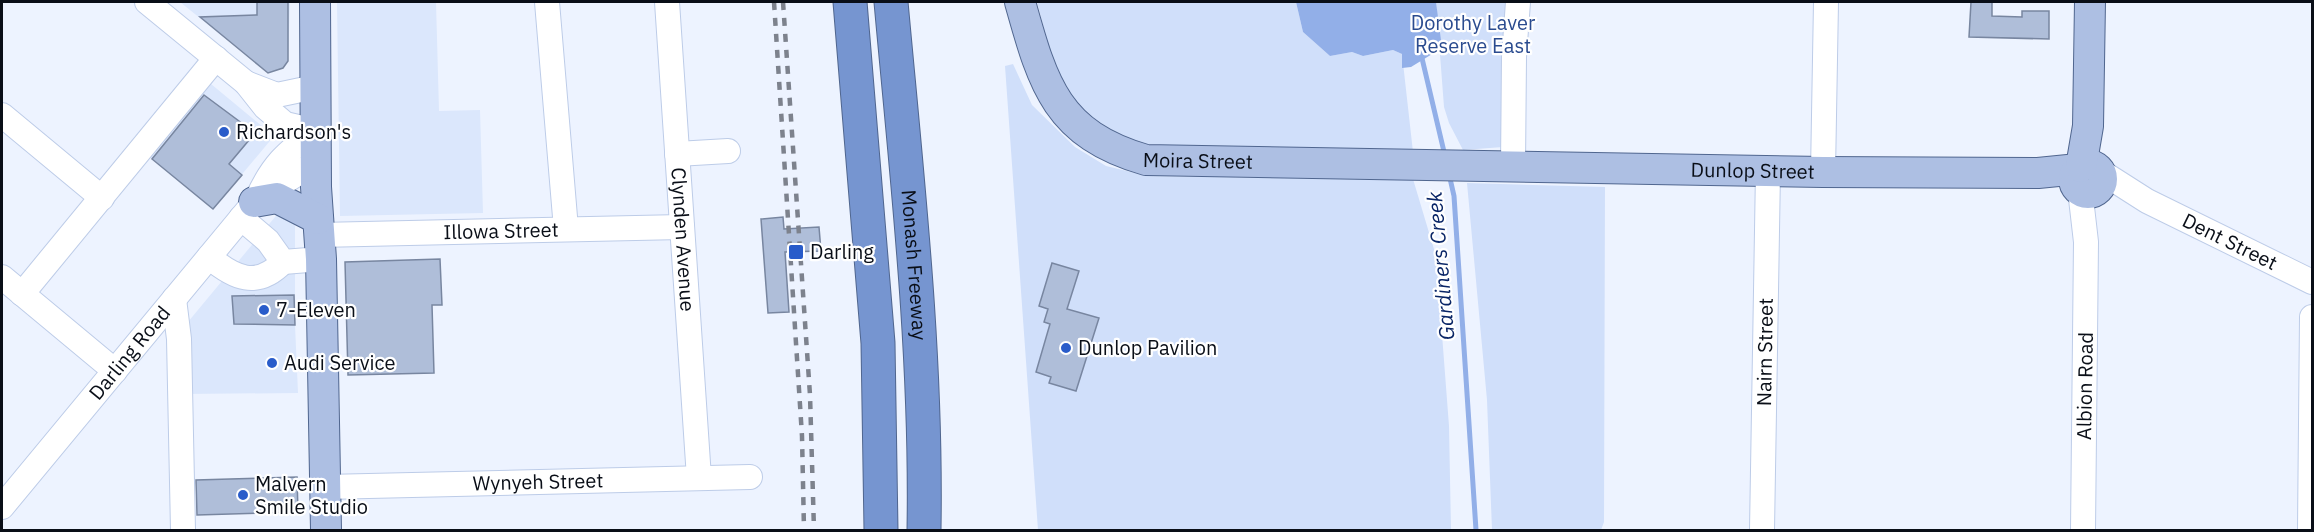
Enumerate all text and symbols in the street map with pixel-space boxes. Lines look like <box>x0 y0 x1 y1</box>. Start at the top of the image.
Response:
park label: Dorothy Laver Reserve East <box>1411 9 1535 59</box>
place label: Richardson's <box>236 118 351 145</box>
marker: Richardson's <box>217 125 231 139</box>
street label: Moira Street <box>1143 146 1253 175</box>
street label: Dunlop Street <box>1690 156 1815 185</box>
street label: Clynden Avenue <box>665 166 702 312</box>
street label: Monash Freeway <box>895 188 934 341</box>
water label: Gardiners Creek <box>1419 190 1460 342</box>
street label: Dent Street <box>2178 207 2282 276</box>
street label: Illowa Street <box>443 216 559 245</box>
place label: Darling <box>810 238 874 265</box>
marker: Darling <box>787 243 805 261</box>
place label: 7-Eleven <box>276 296 356 323</box>
street label: Nairn Street <box>1750 298 1779 406</box>
street label: Darling Road <box>82 300 176 405</box>
marker: 7-Eleven <box>257 303 271 317</box>
street label: Albion Road <box>2070 332 2099 440</box>
place label: Dunlop Pavilion <box>1078 334 1217 361</box>
marker: Dunlop Pavilion <box>1059 341 1073 355</box>
place label: Audi Service <box>284 349 395 376</box>
marker: Audi Service <box>265 356 279 370</box>
street label: Wynyeh Street <box>472 466 604 497</box>
place label: Malvern Smile Studio <box>255 470 368 520</box>
marker: Malvern Smile Studio <box>236 488 250 502</box>

